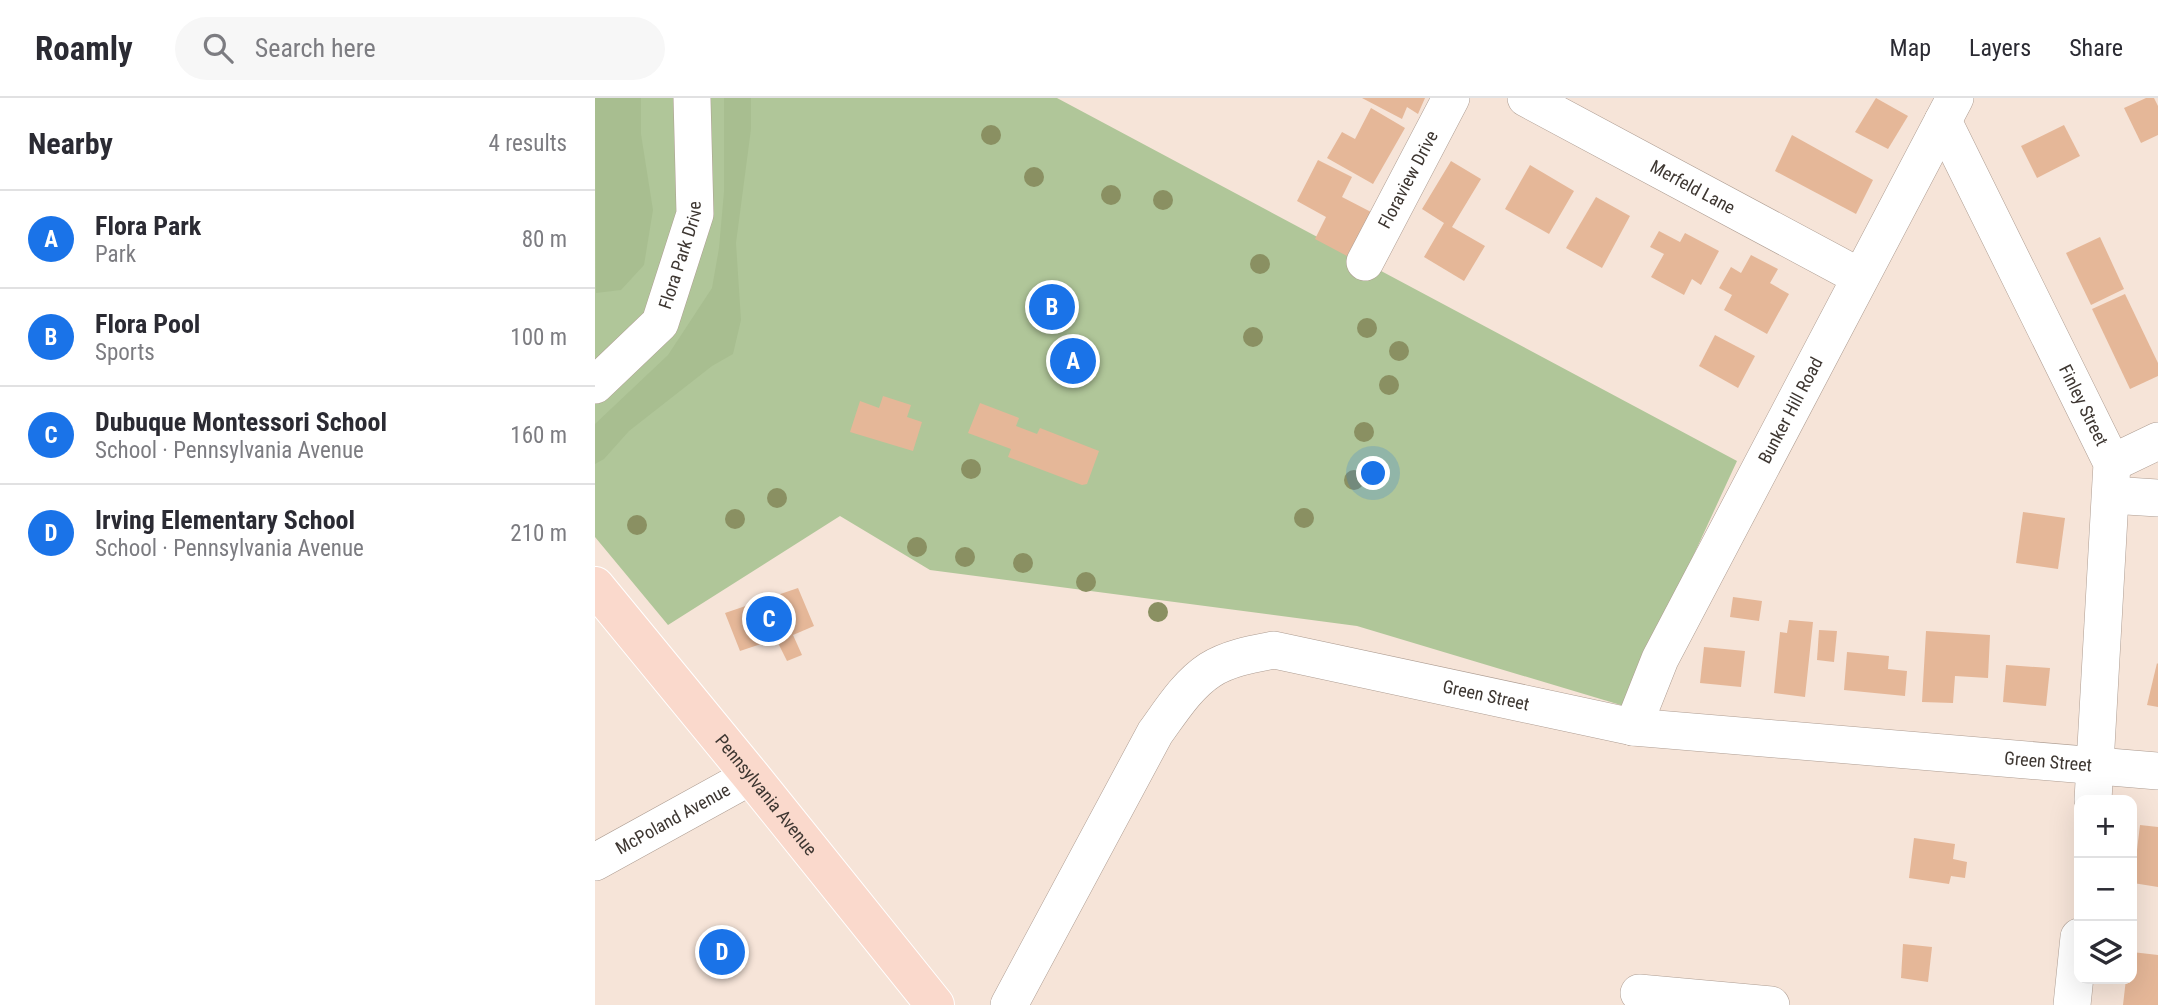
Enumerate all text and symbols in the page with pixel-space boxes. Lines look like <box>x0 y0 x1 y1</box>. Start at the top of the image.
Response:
search box <box>175 17 665 80</box>
text: Roamly <box>35 29 133 68</box>
icon: search <box>199 29 237 67</box>
text: Search here <box>255 33 376 63</box>
text: Map <box>1890 34 1931 62</box>
text: Layers <box>1969 34 2031 62</box>
text: Share <box>2069 34 2123 62</box>
text: Nearby <box>28 126 113 161</box>
street label: Floraview Drive <box>1373 127 1442 232</box>
text: 4 results <box>489 130 567 157</box>
street label: Merfeld Lane <box>1647 156 1739 218</box>
street label: Flora Park Drive <box>654 201 705 312</box>
text: Flora Park <box>95 211 201 241</box>
text: A <box>44 226 58 253</box>
text: 80 m <box>522 226 567 253</box>
text: Park <box>95 241 136 268</box>
pin: B <box>1029 281 1075 333</box>
text: Flora Pool <box>95 309 200 339</box>
text: B <box>45 324 57 351</box>
text: 100 m <box>510 324 567 351</box>
pin: A <box>1050 335 1096 387</box>
text: Sports <box>95 339 155 366</box>
street label: Bunker Hill Road <box>1754 353 1827 467</box>
street label: Finley Street <box>2055 361 2113 449</box>
text: Dubuque Montessori School <box>95 407 387 437</box>
text: C <box>44 422 58 449</box>
text: 160 m <box>510 422 567 449</box>
text: School · Pennsylvania Avenue <box>95 437 364 464</box>
your location <box>1356 456 1390 490</box>
text: Irving Elementary School <box>95 505 355 535</box>
text: D <box>45 520 58 547</box>
text: 210 m <box>510 520 567 547</box>
text: School · Pennsylvania Avenue <box>95 535 364 562</box>
pin: C <box>746 593 792 645</box>
street label: Green Street <box>1441 675 1531 714</box>
street label: Pennsylvania Avenue <box>711 730 821 859</box>
street label: Green Street <box>2003 747 2093 775</box>
street label: McPoland Avenue <box>612 779 733 859</box>
map controls <box>2074 795 2137 984</box>
button: + <box>2074 795 2137 858</box>
button: − <box>2074 858 2137 921</box>
button: layers <box>2074 921 2137 984</box>
pin: D <box>699 926 745 978</box>

